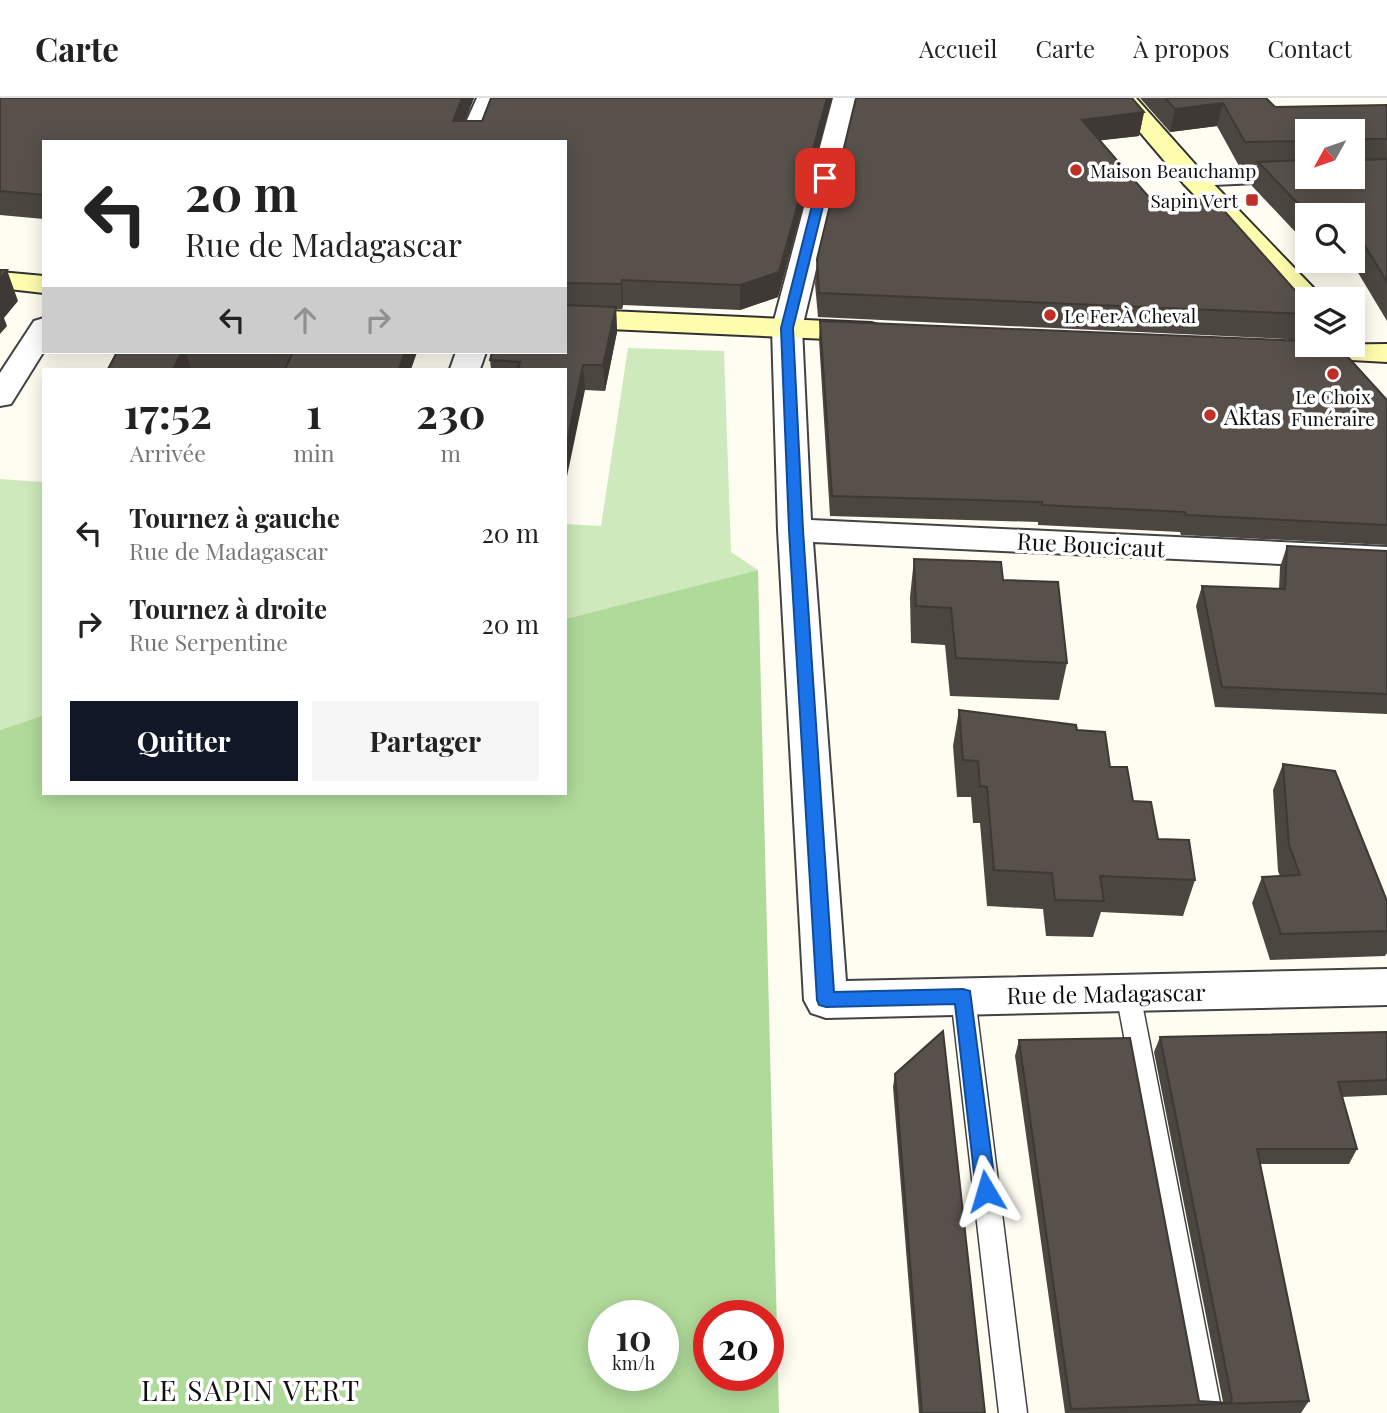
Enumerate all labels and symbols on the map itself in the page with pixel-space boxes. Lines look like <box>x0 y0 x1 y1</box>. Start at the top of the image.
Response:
north arrow <box>1295 119 1365 189</box>
pin <box>795 148 855 208</box>
place label: Maison Beauchamp <box>1090 157 1256 183</box>
marker: Maison Beauchamp <box>1068 162 1084 178</box>
place label: Sapin Vert <box>1151 187 1238 213</box>
marker: Sapin Vert <box>1244 192 1260 208</box>
place label: Le Fer À Cheval <box>1064 302 1197 328</box>
marker: Le Fer À Cheval <box>1042 307 1058 323</box>
marker: Le Choix Funéraire <box>1325 366 1341 382</box>
place label: Le Choix Funéraire <box>1291 383 1375 431</box>
place label: Aktas <box>1223 400 1281 431</box>
marker: Aktas <box>1202 407 1218 423</box>
street label: Rue Boucicaut <box>1016 525 1167 563</box>
street label: Rue de Madagascar <box>1006 976 1206 1010</box>
position arrow <box>949 1154 1023 1228</box>
speed limit sign: 20 <box>693 1300 784 1391</box>
district label: LE SAPIN VERT <box>141 1371 361 1408</box>

